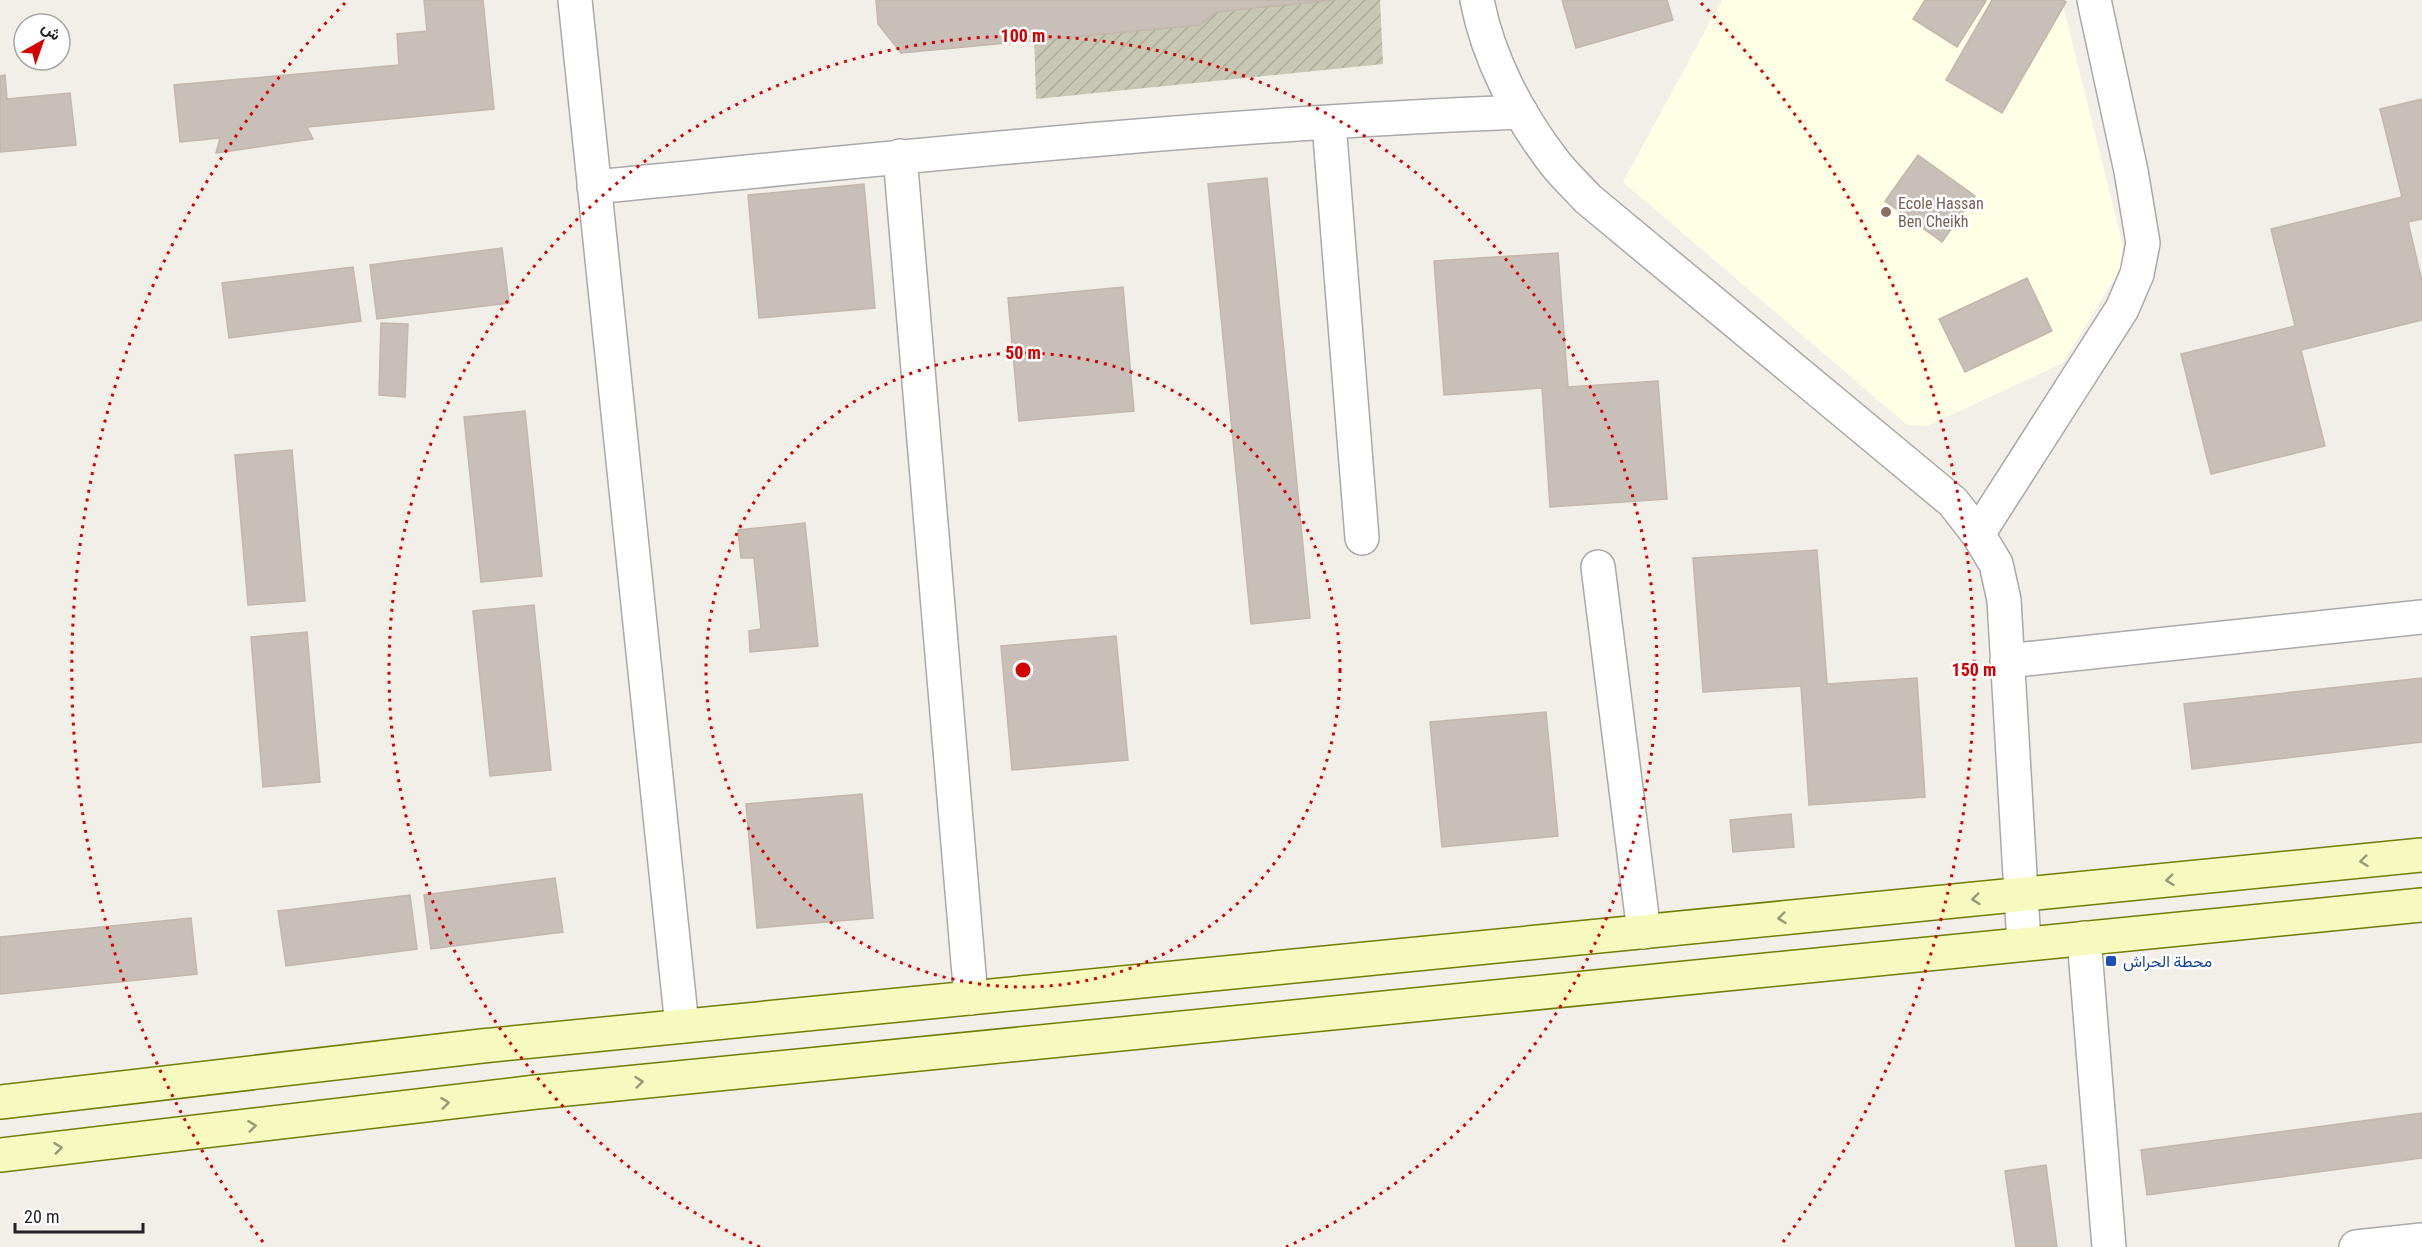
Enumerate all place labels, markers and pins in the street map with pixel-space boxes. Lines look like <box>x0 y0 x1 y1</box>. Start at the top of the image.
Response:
place label: Ecole Hassan Ben Cheikh <box>1898 194 1984 231</box>
marker: Ecole Hassan Ben Cheikh <box>1879 205 1893 219</box>
centre of rings <box>1013 660 1033 680</box>
place label: محطة الحراش <box>2123 952 2212 972</box>
marker: محطة الحراش <box>2104 954 2118 968</box>

